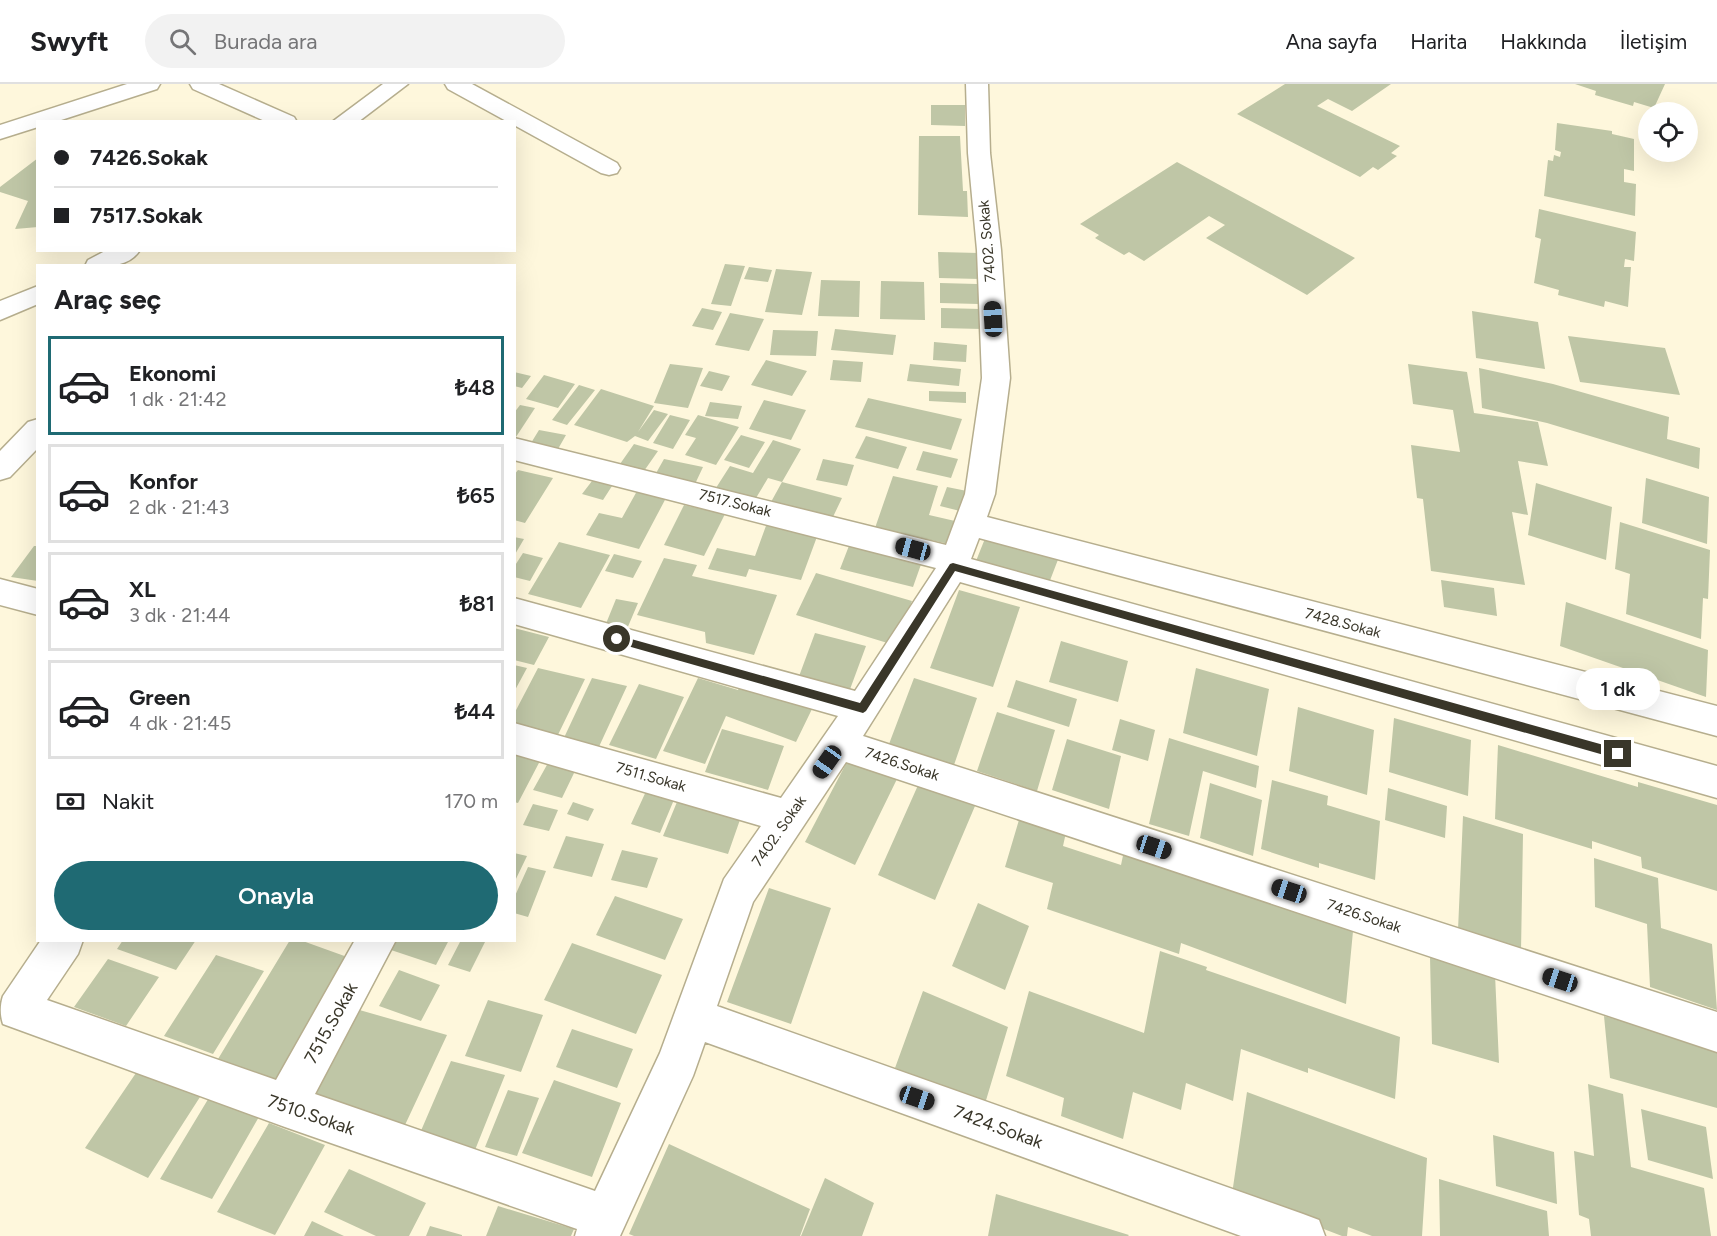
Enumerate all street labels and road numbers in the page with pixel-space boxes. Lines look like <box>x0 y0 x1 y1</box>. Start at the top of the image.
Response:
street label: 7402. Sokak <box>974 199 1000 283</box>
street label: 7517.Sokak <box>697 485 774 521</box>
street label: 7428.Sokak <box>1303 604 1384 642</box>
street label: 7426.Sokak <box>862 743 942 785</box>
street label: 7511.Sokak <box>614 758 689 796</box>
street label: 7402. Sokak <box>748 792 810 870</box>
street label: 7426.Sokak <box>1324 895 1404 937</box>
street label: 7515.Sokak <box>300 978 362 1067</box>
street label: 7510.Sokak <box>265 1090 358 1140</box>
street label: 7424.Sokak <box>950 1101 1046 1153</box>

